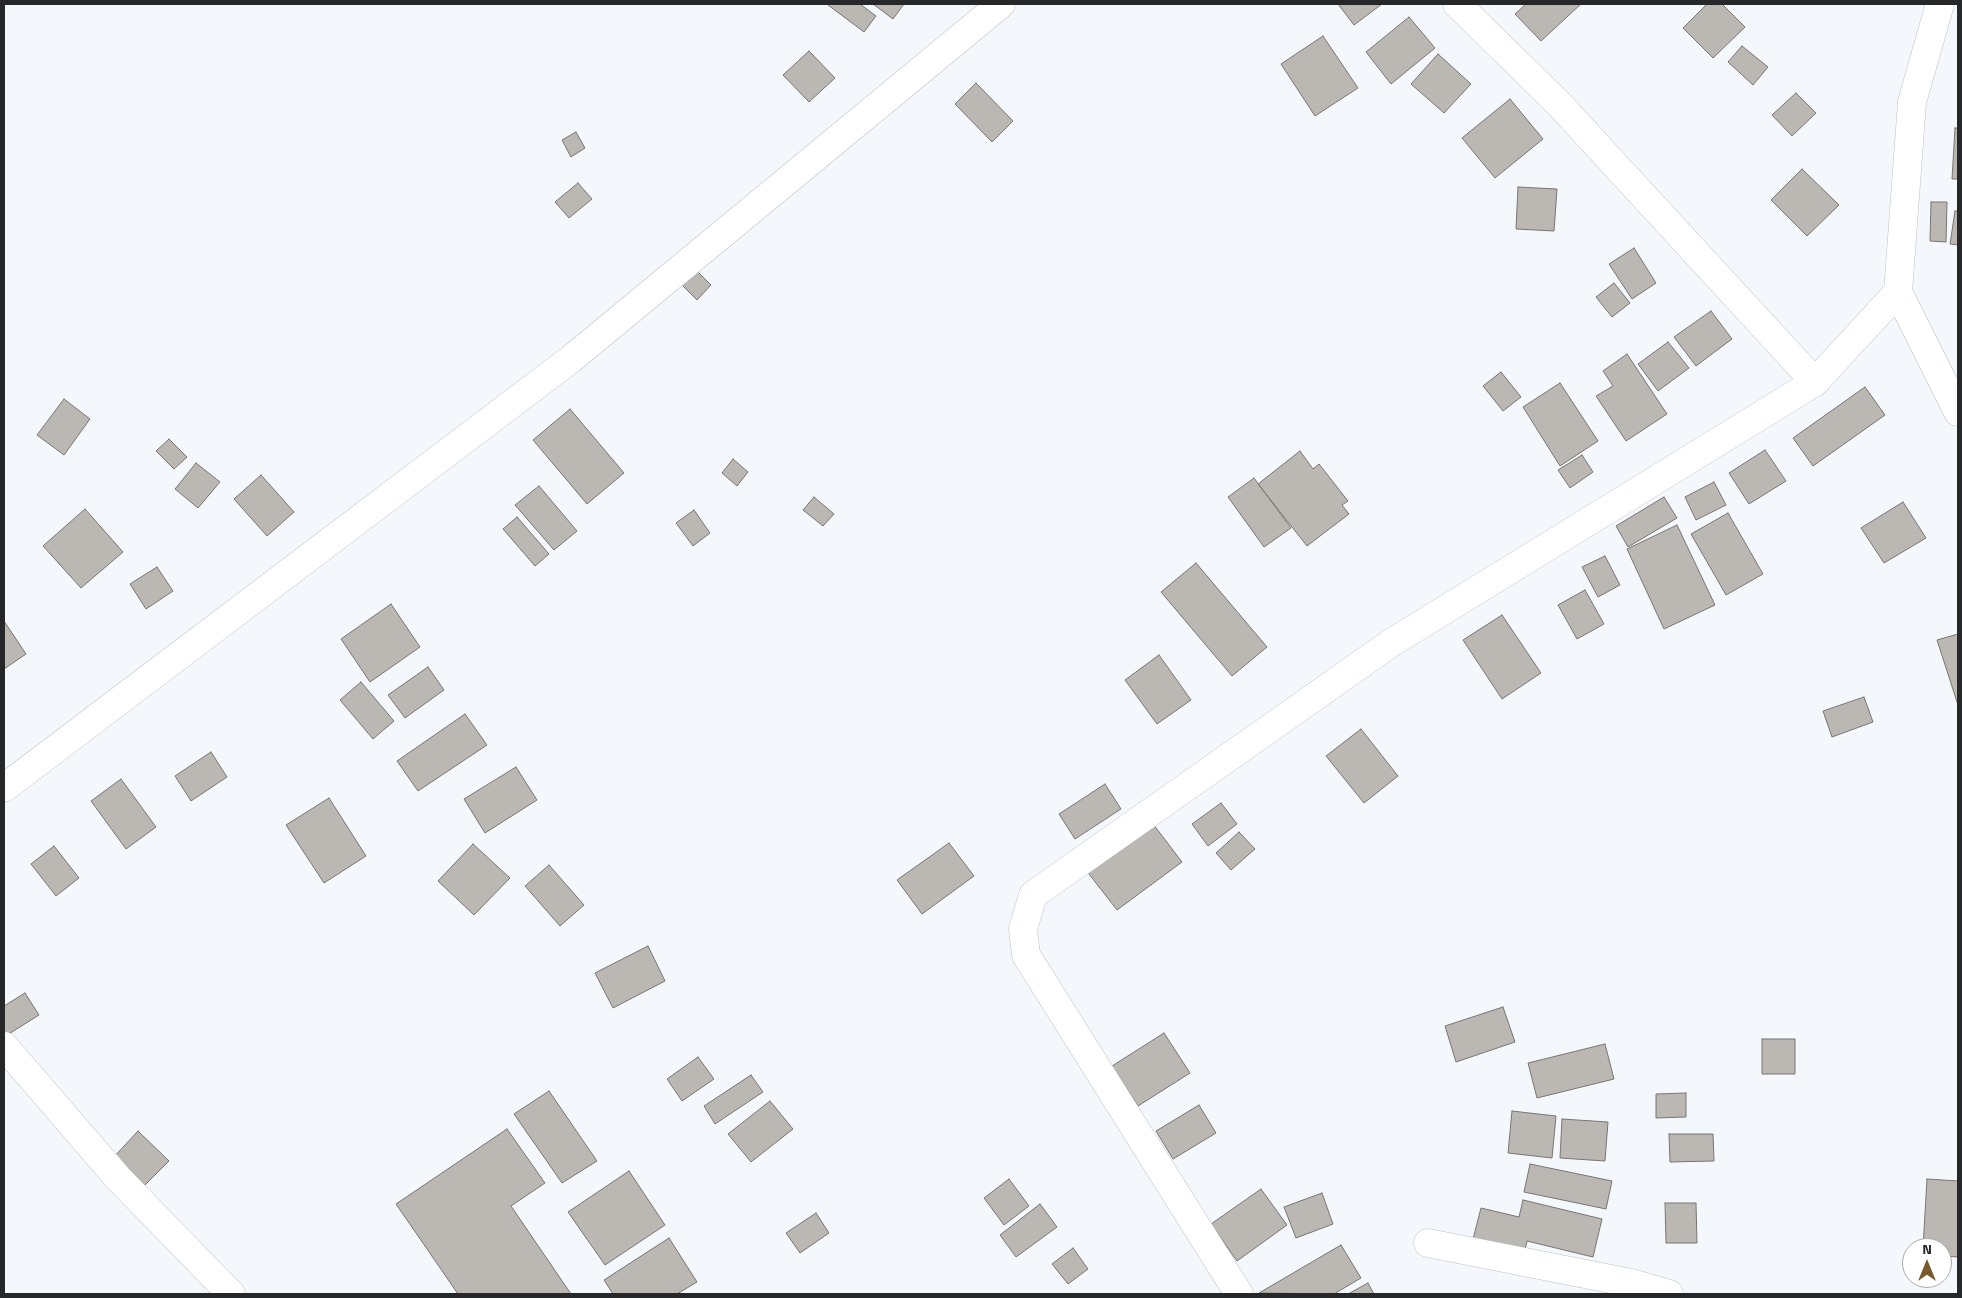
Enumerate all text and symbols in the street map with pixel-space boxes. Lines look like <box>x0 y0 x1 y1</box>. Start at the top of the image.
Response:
north arrow <box>1902 1238 1952 1288</box>
text: N <box>1922 1238 1932 1259</box>

